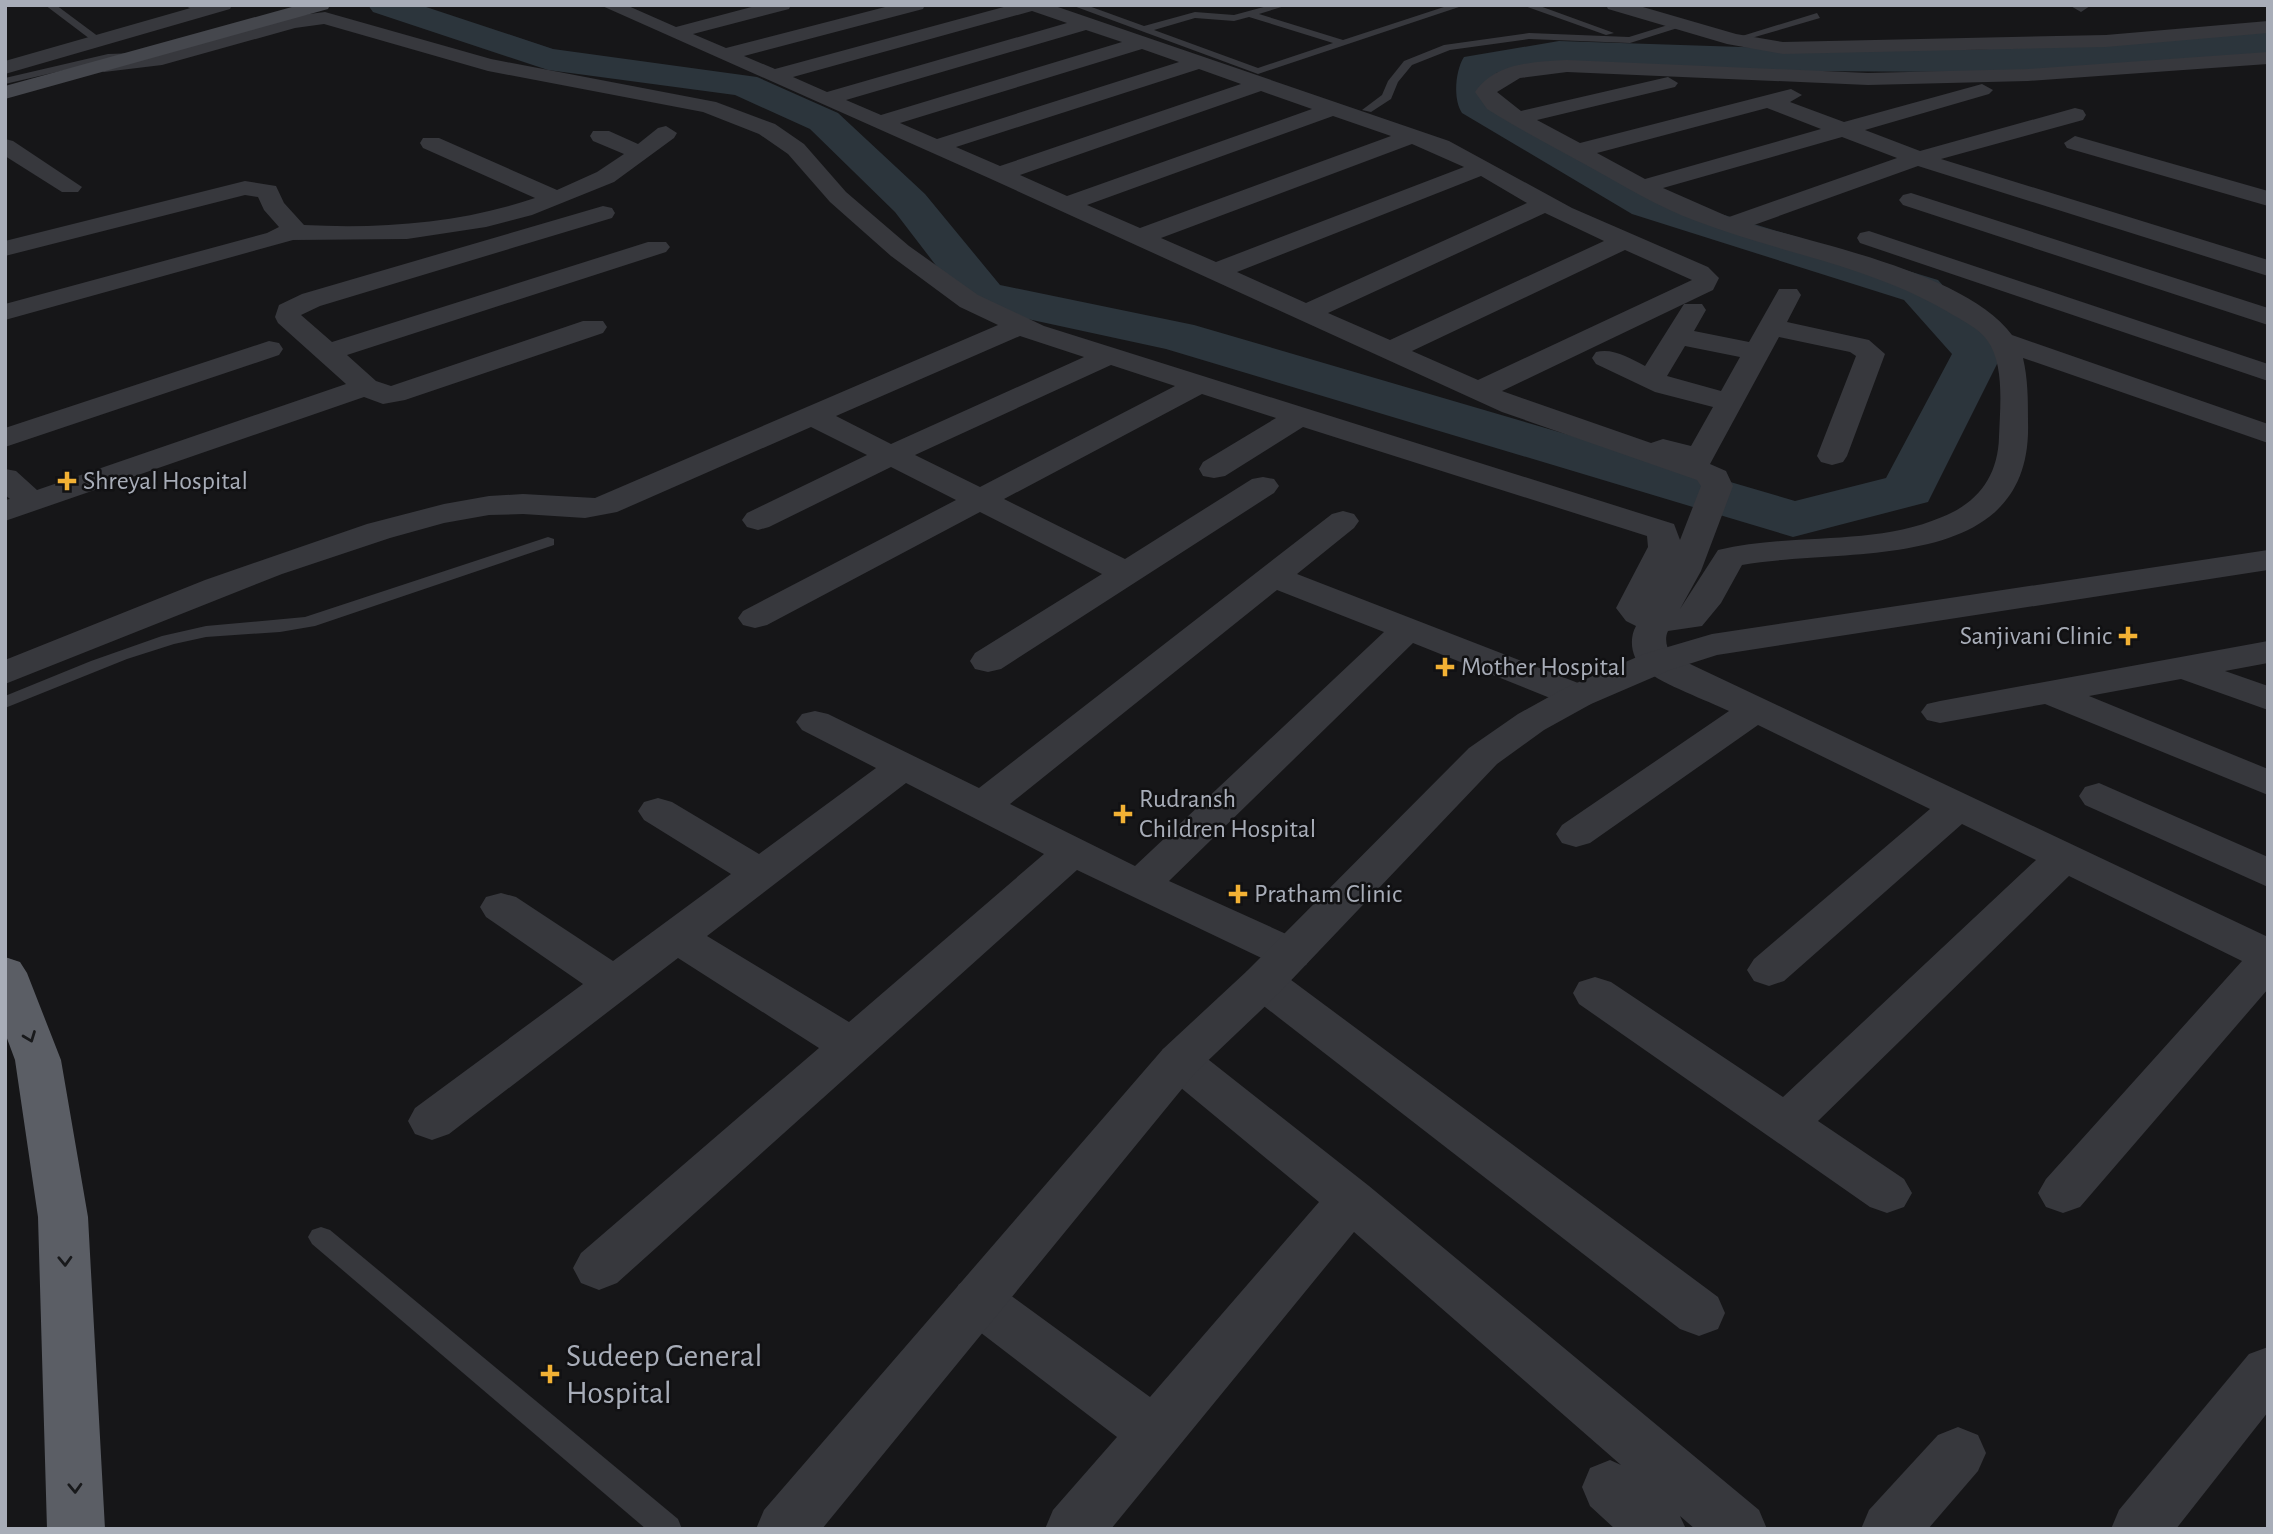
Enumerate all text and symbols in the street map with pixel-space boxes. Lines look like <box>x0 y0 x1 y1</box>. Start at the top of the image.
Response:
place label: Shreyal Hospital <box>83 468 248 494</box>
marker: Shreyal Hospital <box>57 471 77 491</box>
place label: Sanjivani Clinic <box>1960 623 2112 649</box>
marker: Sanjivani Clinic <box>2118 626 2138 646</box>
place label: Mother Hospital <box>1461 654 1626 680</box>
marker: Mother Hospital <box>1435 657 1455 677</box>
place label: Rudransh Children Hospital <box>1139 786 1316 842</box>
marker: Rudransh Children Hospital <box>1113 804 1133 824</box>
place label: Pratham Clinic <box>1254 881 1402 907</box>
marker: Pratham Clinic <box>1228 884 1248 904</box>
one-way arrow <box>21 1030 35 1042</box>
one-way arrow <box>58 1256 73 1267</box>
place label: Sudeep General Hospital <box>566 1340 762 1409</box>
marker: Sudeep General Hospital <box>540 1364 560 1384</box>
one-way arrow <box>67 1483 82 1494</box>

